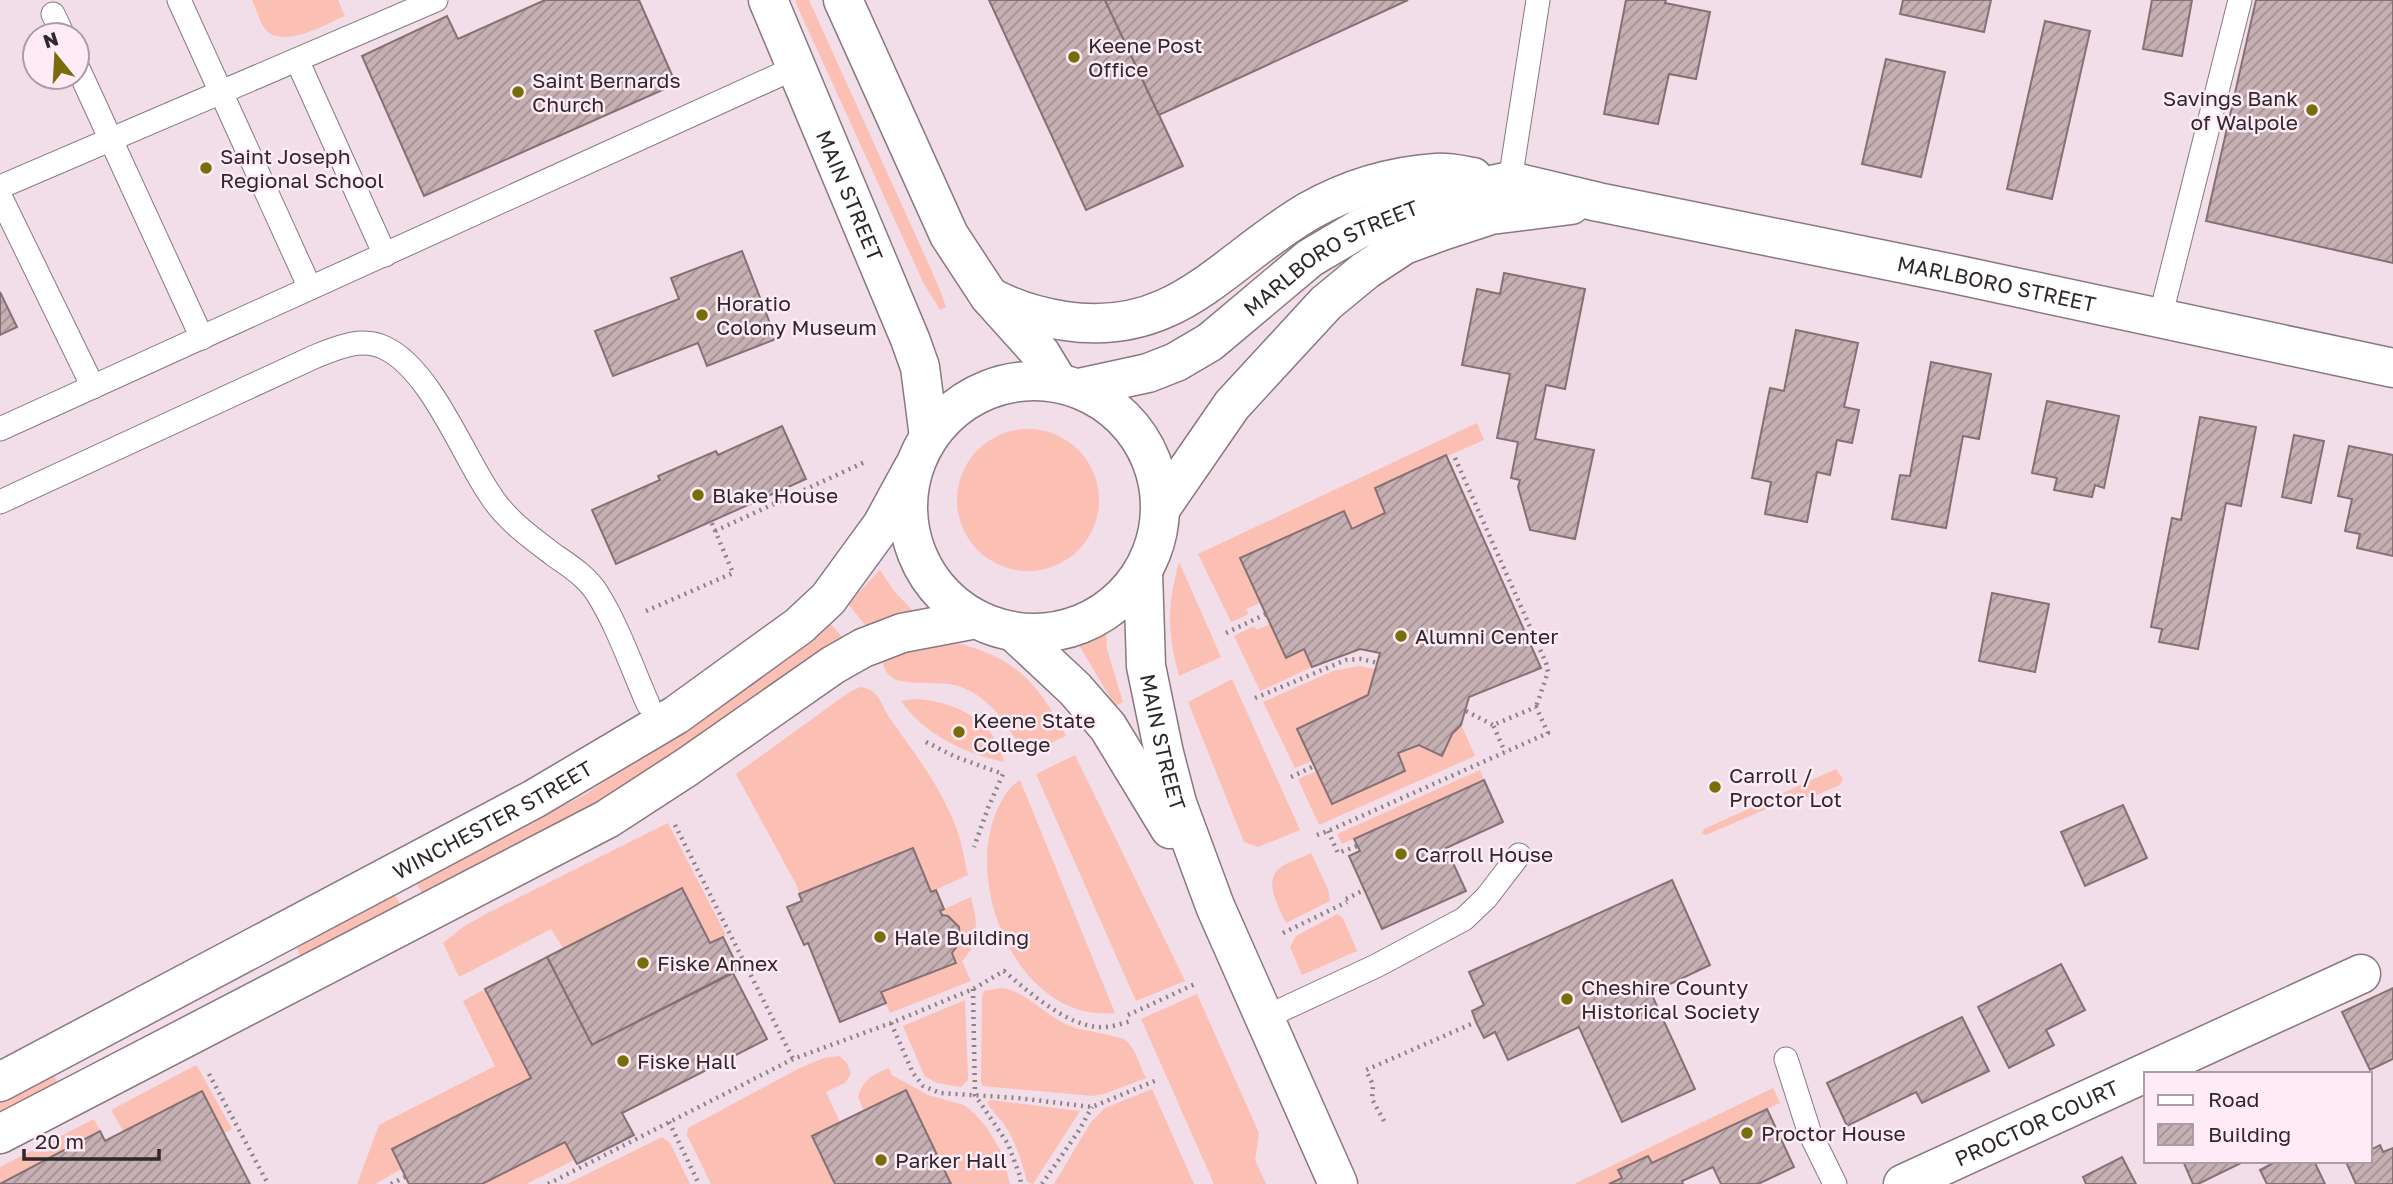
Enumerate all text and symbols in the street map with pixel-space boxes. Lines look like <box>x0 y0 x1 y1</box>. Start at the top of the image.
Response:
north arrow <box>21 21 91 91</box>
text: N <box>40 26 61 53</box>
place label: Keene Post Office <box>1088 32 1202 82</box>
marker: Keene Post Office <box>1066 49 1082 65</box>
place label: Saint Bernards Church <box>532 67 681 117</box>
marker: Saint Bernards Church <box>510 84 526 100</box>
place label: Savings Bank of Walpole <box>2163 85 2298 135</box>
marker: Savings Bank of Walpole <box>2304 102 2320 118</box>
street label: MAIN STREET <box>811 126 889 265</box>
place label: Saint Joseph Regional School <box>220 143 384 193</box>
marker: Saint Joseph Regional School <box>198 160 214 176</box>
street label: MARLBORO STREET <box>1238 194 1422 321</box>
street label: MARLBORO STREET <box>1895 250 2098 317</box>
place label: Horatio Colony Museum <box>716 290 877 340</box>
marker: Horatio Colony Museum <box>694 307 710 323</box>
place label: Blake House <box>712 482 838 508</box>
marker: Blake House <box>690 487 706 503</box>
place label: Alumni Center <box>1415 623 1558 649</box>
marker: Alumni Center <box>1393 628 1409 644</box>
street label: MAIN STREET <box>1135 671 1192 814</box>
place label: Keene State College <box>973 707 1095 757</box>
marker: Keene State College <box>951 724 967 740</box>
street label: WINCHESTER STREET <box>388 754 597 885</box>
place label: Carroll / Proctor Lot <box>1729 762 1842 812</box>
marker: Carroll / Proctor Lot <box>1707 779 1723 795</box>
place label: Carroll House <box>1415 841 1553 867</box>
marker: Carroll House <box>1393 846 1409 862</box>
place label: Hale Building <box>894 924 1029 950</box>
marker: Hale Building <box>872 929 888 945</box>
place label: Fiske Annex <box>657 950 779 976</box>
marker: Fiske Annex <box>635 955 651 971</box>
place label: Cheshire County Historical Society <box>1581 974 1760 1024</box>
marker: Cheshire County Historical Society <box>1559 991 1575 1007</box>
place label: Fiske Hall <box>637 1048 736 1074</box>
marker: Fiske Hall <box>615 1053 631 1069</box>
legend <box>2144 1072 2372 1163</box>
street label: PROCTOR COURT <box>1951 1074 2123 1172</box>
text: Road <box>2208 1086 2259 1112</box>
scale bar <box>24 1118 159 1162</box>
place label: Proctor House <box>1761 1120 1906 1146</box>
text: Building <box>2208 1121 2291 1147</box>
marker: Proctor House <box>1739 1125 1755 1141</box>
text: 20 m <box>35 1128 84 1154</box>
place label: Parker Hall <box>895 1147 1007 1173</box>
marker: Parker Hall <box>873 1152 889 1168</box>

